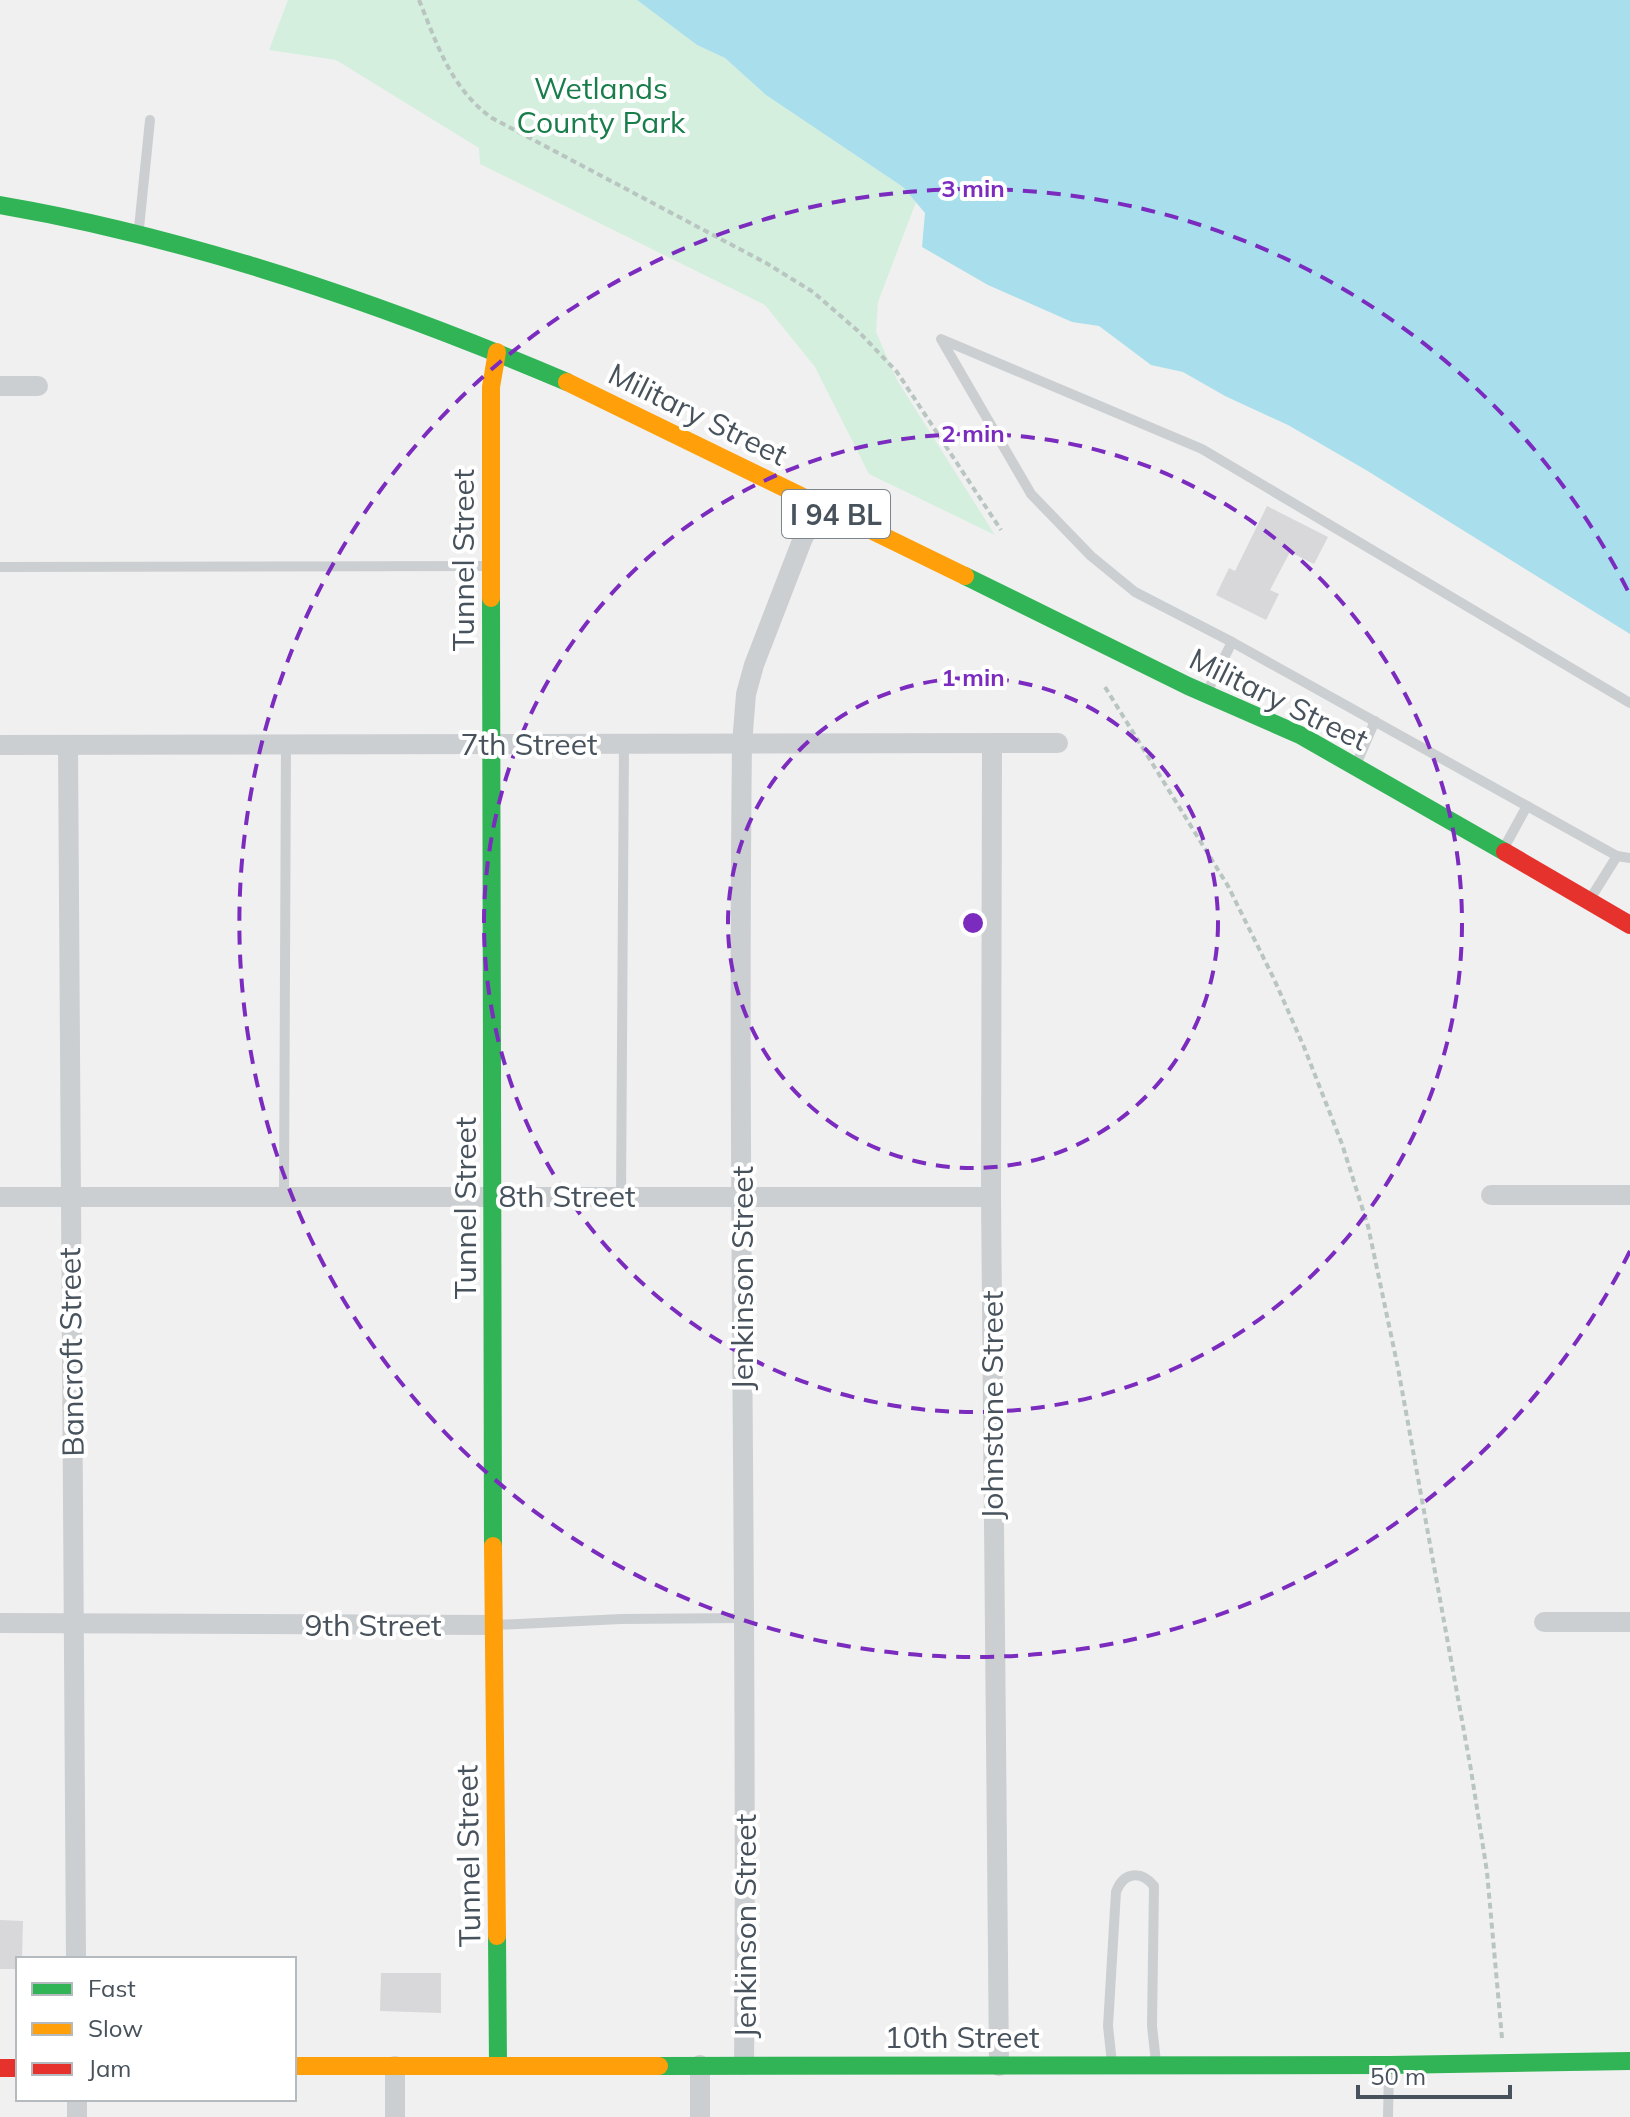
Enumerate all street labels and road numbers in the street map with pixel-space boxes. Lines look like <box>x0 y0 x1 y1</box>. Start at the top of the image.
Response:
street label: Military Street <box>602 354 794 474</box>
street label: Tunnel Street <box>444 469 482 651</box>
road number: I 94 BL <box>782 490 890 538</box>
street label: Military Street <box>1183 639 1375 759</box>
street label: 7th Street <box>461 725 597 763</box>
street label: Tunnel Street <box>446 1117 484 1299</box>
street label: Jenkinson Street <box>723 1166 761 1390</box>
street label: 8th Street <box>499 1177 635 1215</box>
street label: Bancroft Street <box>50 1247 92 1457</box>
street label: Johnstone Street <box>973 1290 1011 1520</box>
street label: 9th Street <box>305 1606 441 1644</box>
street label: Tunnel Street <box>447 1764 489 1948</box>
street label: Jenkinson Street <box>726 1814 764 2038</box>
street label: 10th Street <box>885 2018 1039 2056</box>

